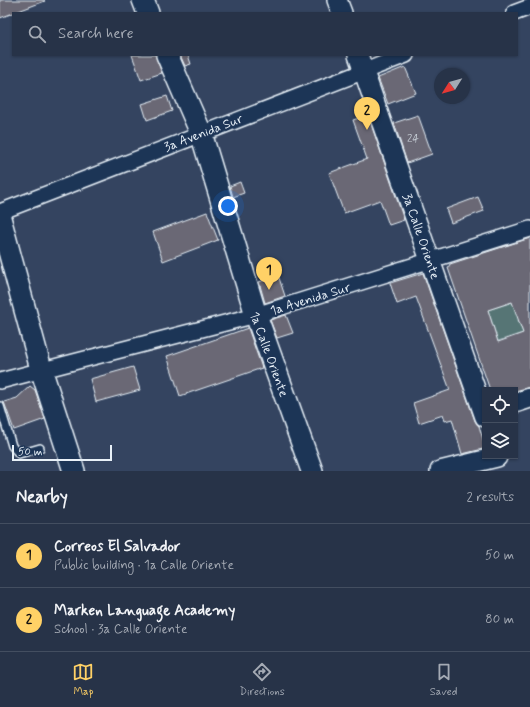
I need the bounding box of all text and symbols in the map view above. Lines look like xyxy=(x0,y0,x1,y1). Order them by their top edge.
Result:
search box xyxy=(12,12,518,56)
icon: search xyxy=(26,23,48,45)
text: Search here xyxy=(58,24,134,44)
north arrow xyxy=(434,68,470,104)
pin: 2 xyxy=(354,97,380,130)
street label: 3a Avenida Sur xyxy=(162,110,246,156)
house number: 24 xyxy=(407,132,419,146)
street label: 3a Calle Oriente xyxy=(398,191,443,282)
your location xyxy=(218,196,238,216)
pin: 1 xyxy=(256,257,282,290)
street label: 1a Avenida Sur xyxy=(268,279,353,320)
street label: 1a Calle Oriente xyxy=(245,309,292,400)
map controls xyxy=(482,387,518,459)
button: locate xyxy=(482,387,518,423)
button: layers xyxy=(482,423,518,459)
scale bar xyxy=(12,443,112,462)
text: 50 m xyxy=(18,445,43,459)
text: Nearby xyxy=(16,486,68,508)
text: 2 results xyxy=(467,489,514,506)
text: Correos El Salvador xyxy=(54,537,180,557)
text: 1 xyxy=(26,547,32,564)
text: 50 m xyxy=(485,547,514,564)
text: Public building · 1a Calle Oriente xyxy=(54,557,234,574)
text: Marken Language Academy xyxy=(54,601,235,621)
text: 2 xyxy=(26,611,32,628)
text: 80 m xyxy=(485,611,514,628)
text: School · 3a Calle Oriente xyxy=(54,621,187,638)
tab: Map xyxy=(72,661,94,699)
tab: Directions xyxy=(239,661,285,699)
tab: Saved xyxy=(430,661,457,699)

